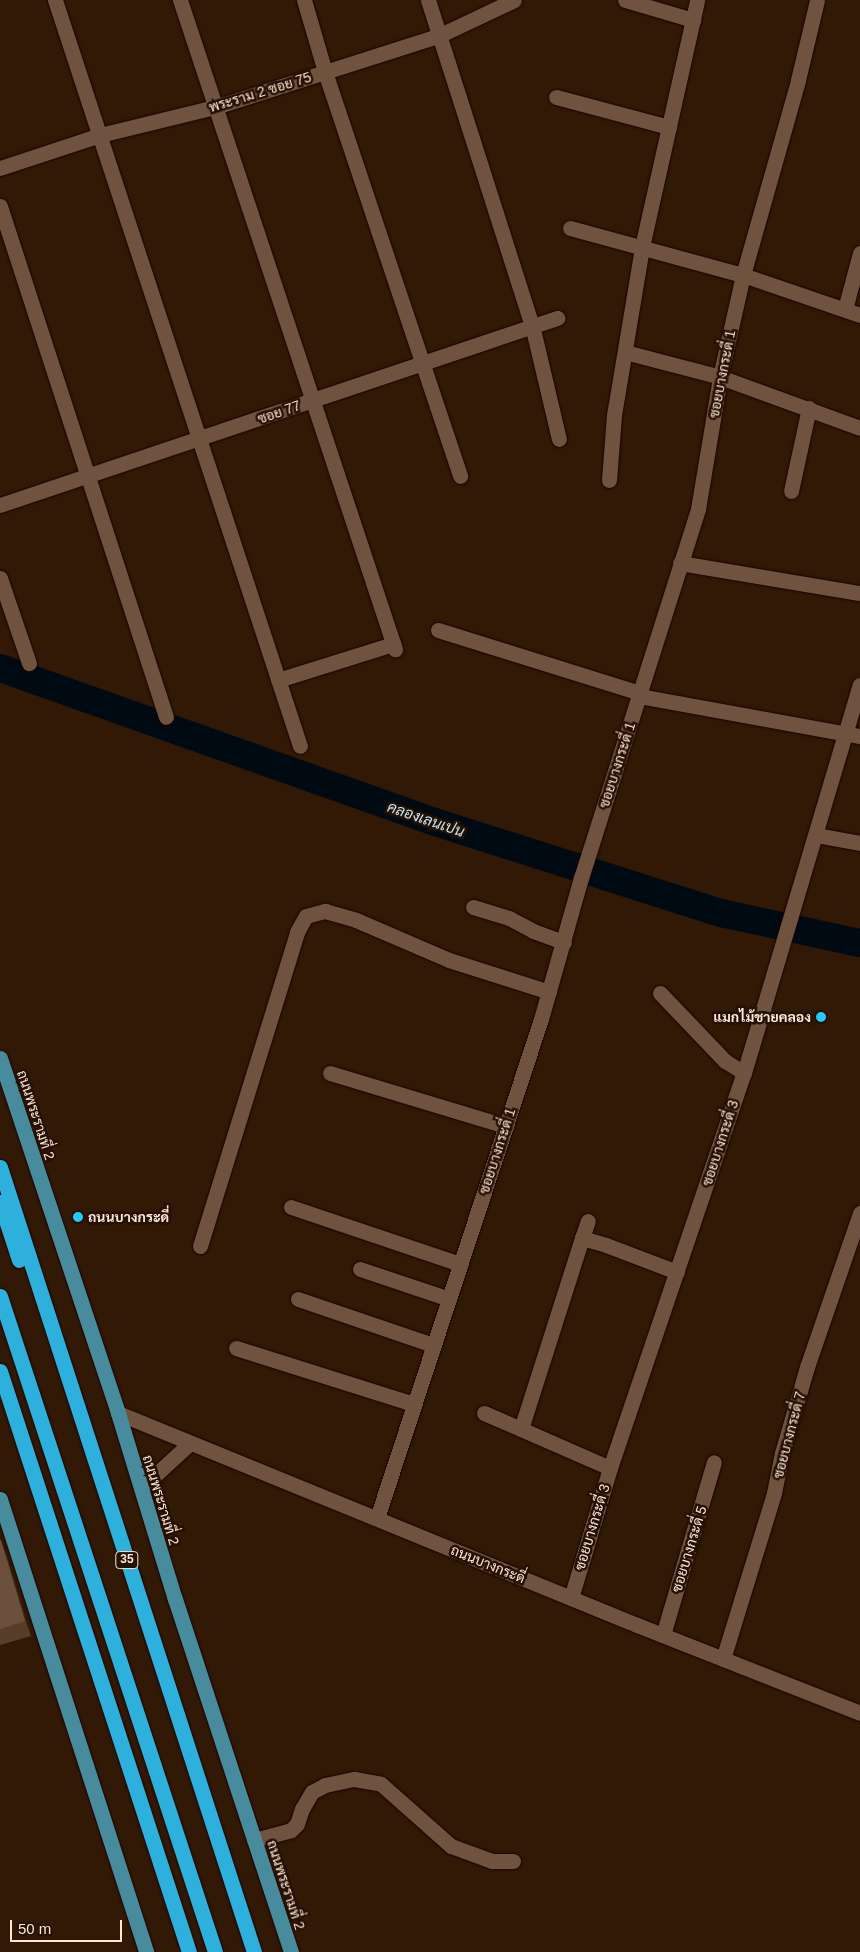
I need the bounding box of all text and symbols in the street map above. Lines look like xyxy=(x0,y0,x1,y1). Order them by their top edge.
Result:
street label: พระราม 2 ซอย 75 xyxy=(207,68,313,116)
street label: ซอยบางกระดี่ 1 xyxy=(705,329,739,419)
street label: ซอย 77 xyxy=(255,397,303,427)
street label: ซอยบางกระดี่ 1 xyxy=(595,720,639,810)
water label: คลองเลนเปน xyxy=(385,797,467,841)
place label: แมกไม้ชายคลอง xyxy=(713,1009,811,1025)
marker: แมกไม้ชายคลอง xyxy=(815,1011,827,1023)
street label: ถนนพระรามที่ 2 xyxy=(14,1068,58,1162)
street label: ซอยบางกระดี่ 3 xyxy=(698,1098,742,1188)
street label: ซอยบางกระดี่ 1 xyxy=(475,1106,519,1196)
place label: ถนนบางกระดี่ xyxy=(88,1209,169,1225)
marker: ถนนบางกระดี่ xyxy=(72,1211,84,1223)
street label: ซอยบางกระดี่ 7 xyxy=(769,1390,809,1480)
street label: ถนนพระรามที่ 2 xyxy=(139,1453,183,1547)
street label: ซอยบางกระดี่ 3 xyxy=(571,1482,613,1572)
street label: ซอยบางกระดี่ 5 xyxy=(668,1504,710,1594)
street label: ถนนบางกระดี่ xyxy=(448,1541,528,1587)
road number: 35 xyxy=(114,1550,140,1570)
street label: ถนนพระรามที่ 2 xyxy=(264,1838,308,1932)
scale bar xyxy=(12,1910,125,1942)
text: 50 m xyxy=(18,1920,51,1937)

